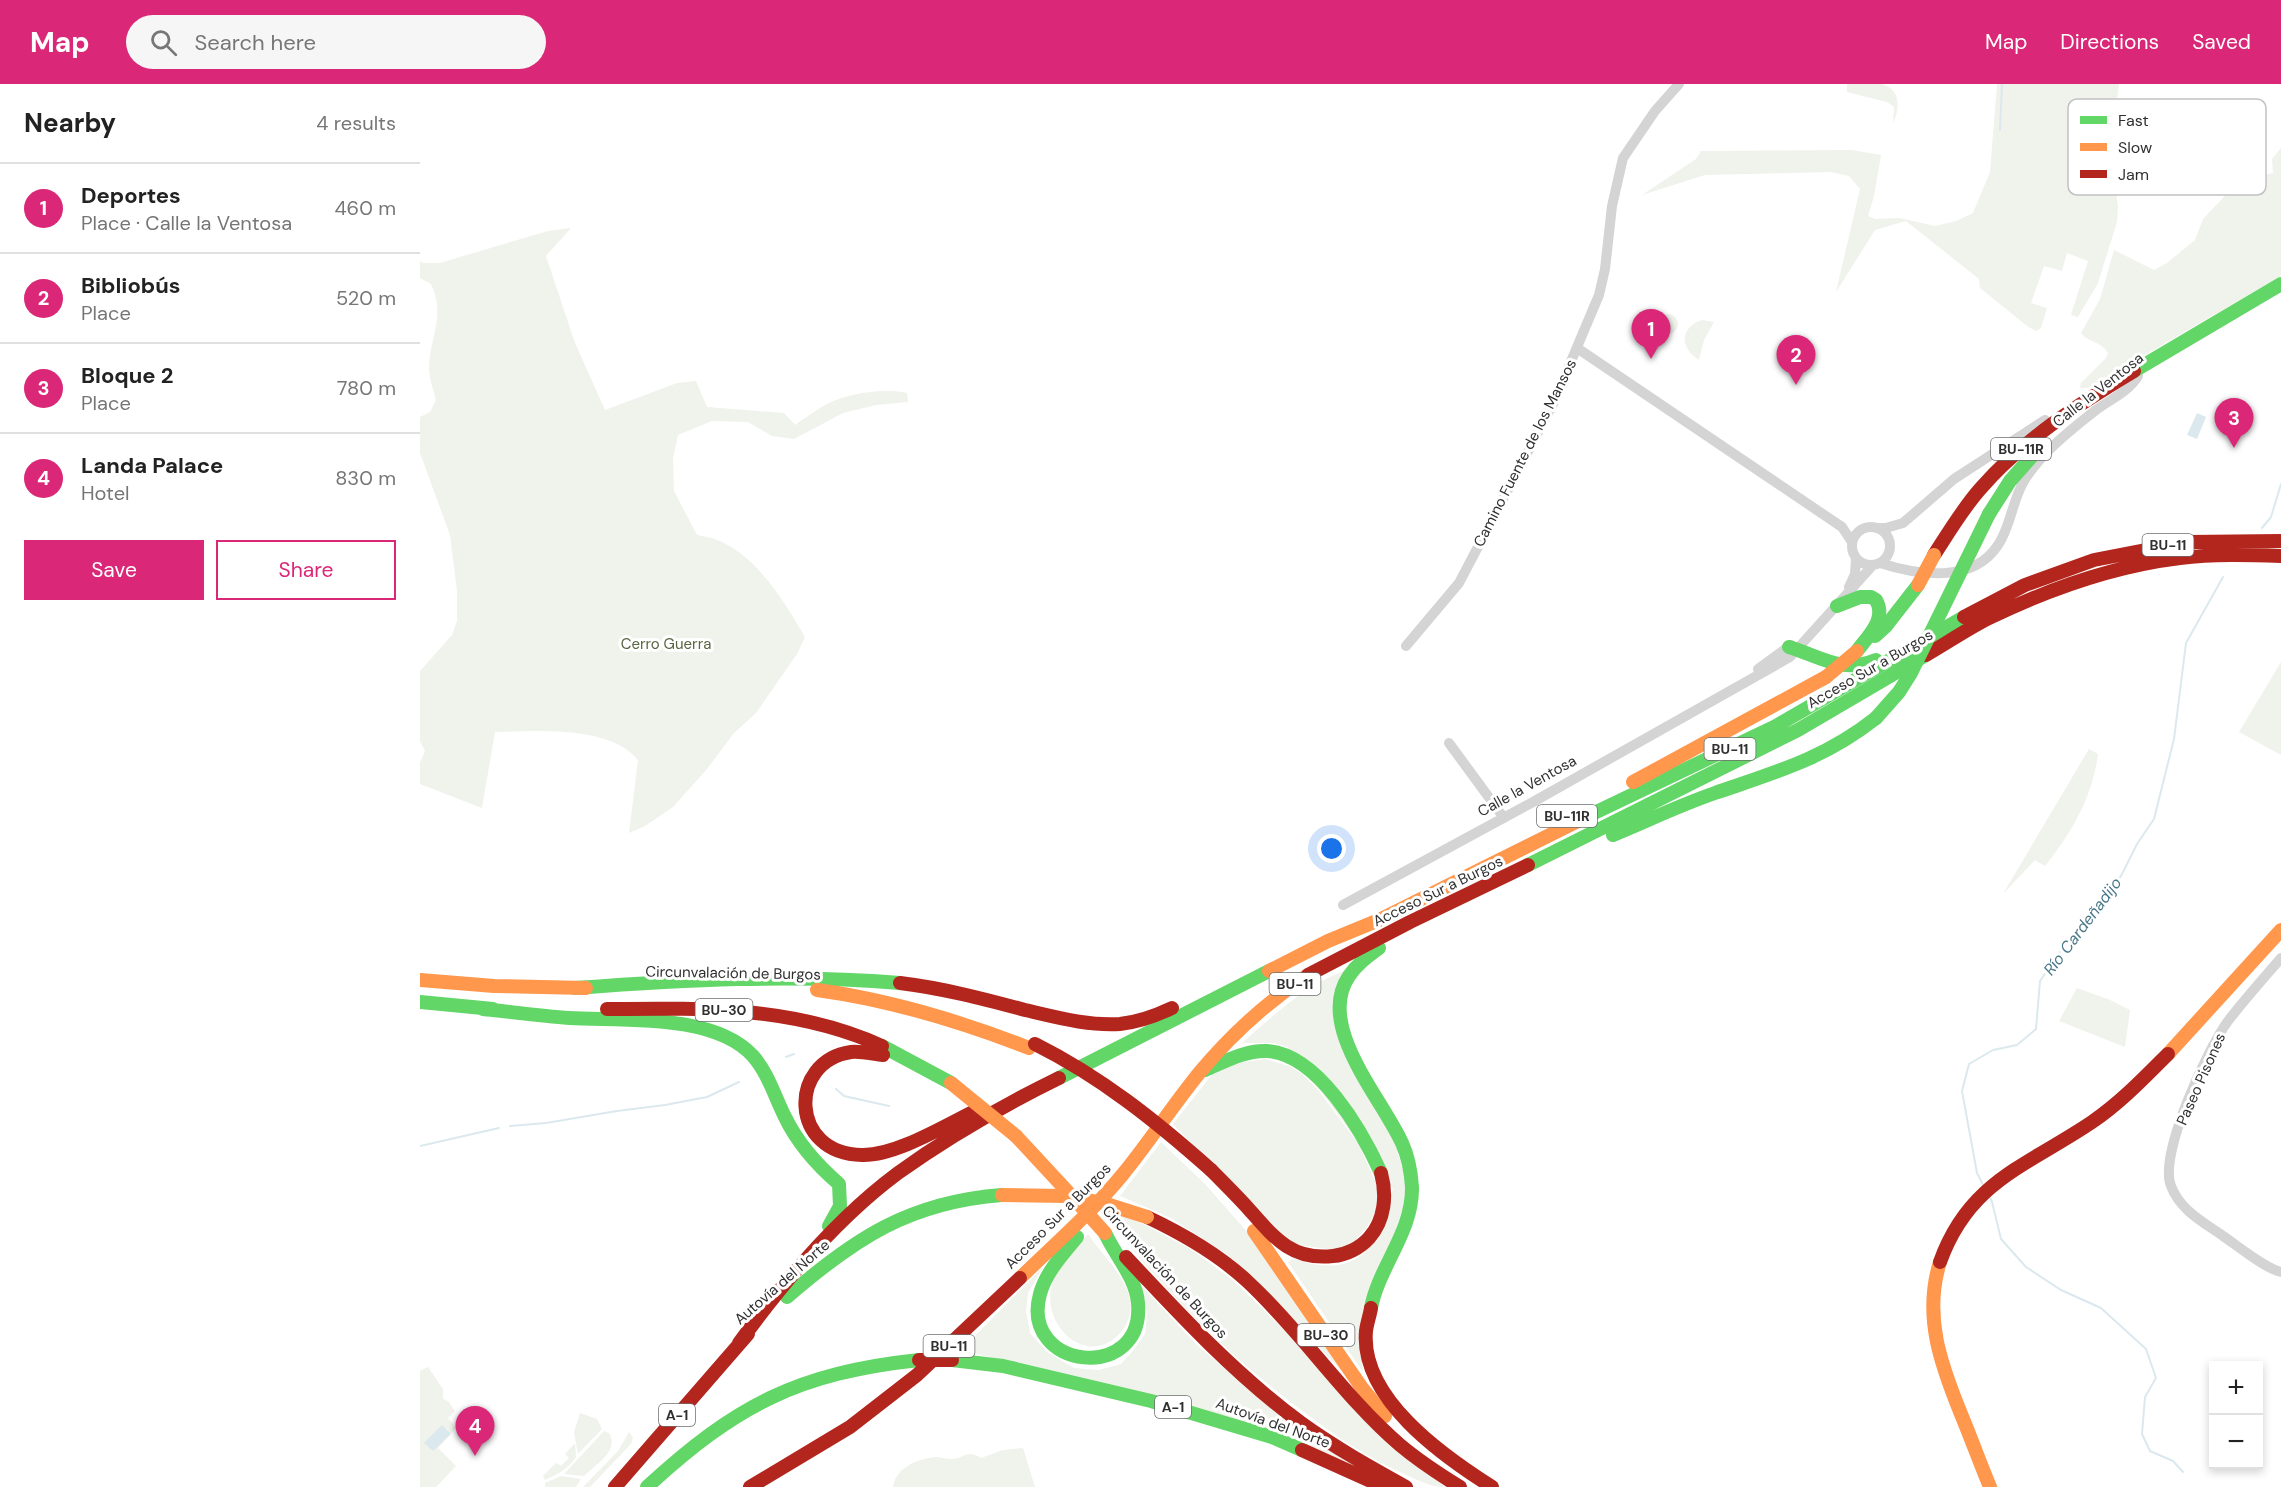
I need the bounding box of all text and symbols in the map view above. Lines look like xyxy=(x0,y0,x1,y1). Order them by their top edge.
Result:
search box xyxy=(126,15,546,69)
text: Map xyxy=(30,24,90,61)
icon: search xyxy=(147,26,180,59)
text: Search here xyxy=(195,28,316,57)
text: Map xyxy=(1985,28,2027,56)
text: Directions xyxy=(2060,28,2159,56)
text: Saved xyxy=(2192,28,2251,56)
legend xyxy=(2068,99,2266,195)
text: Nearby xyxy=(24,106,116,140)
text: 4 results xyxy=(316,110,396,136)
text: Fast xyxy=(2118,110,2149,131)
text: Slow xyxy=(2118,137,2152,158)
text: Jam xyxy=(2118,164,2149,185)
text: Deportes xyxy=(81,181,181,210)
text: 1 xyxy=(40,195,47,221)
text: 460 m xyxy=(334,195,396,221)
text: Place · Calle la Ventosa xyxy=(81,210,292,236)
text: Bibliobús xyxy=(81,271,180,300)
text: 2 xyxy=(38,285,49,311)
text: 520 m xyxy=(336,285,396,311)
text: Place xyxy=(81,300,131,326)
pin: 1 xyxy=(1632,310,1670,359)
pin: 2 xyxy=(1776,336,1816,385)
street label: Calle la Ventosa xyxy=(2048,348,2148,432)
street label: Camino Fuente de los Mansos xyxy=(1469,356,1581,550)
text: Bloque 2 xyxy=(81,361,173,390)
text: 3 xyxy=(37,375,50,401)
text: 780 m xyxy=(337,375,396,401)
text: Place xyxy=(81,390,131,416)
pin: 3 xyxy=(2214,398,2254,448)
road number: BU-11R xyxy=(1991,438,2051,460)
text: Landa Palace xyxy=(81,451,223,480)
text: 4 xyxy=(37,465,50,491)
text: 830 m xyxy=(335,465,396,491)
text: Hotel xyxy=(81,480,129,506)
road number: BU-11 xyxy=(2142,534,2194,556)
button: Save xyxy=(24,540,204,600)
button: Share xyxy=(216,540,396,600)
street label: Acceso Sur a Burgos xyxy=(1803,625,1937,713)
park label: Cerro Guerra xyxy=(621,634,711,654)
road number: BU-11 xyxy=(1704,738,1756,760)
street label: Calle la Ventosa xyxy=(1474,751,1580,821)
road number: BU-11R xyxy=(1537,805,1597,827)
your location xyxy=(1317,834,1346,863)
street label: Acceso Sur a Burgos xyxy=(1370,851,1506,931)
water label: Río Cardeñadijo xyxy=(2039,873,2126,980)
street label: Circunvalación de Burgos xyxy=(645,961,821,985)
road number: BU-11 xyxy=(1270,973,1320,995)
road number: BU-30 xyxy=(696,999,752,1021)
street label: Paseo Pisones xyxy=(2172,1030,2230,1128)
street label: Acceso Sur a Burgos xyxy=(1001,1159,1115,1273)
street label: Circunvalación de Burgos xyxy=(1098,1201,1232,1343)
street label: Autovía del Norte xyxy=(730,1235,834,1329)
road number: BU-30 xyxy=(1298,1324,1354,1346)
road number: BU-11 xyxy=(924,1335,974,1357)
map controls xyxy=(2209,1361,2263,1469)
button: + xyxy=(2209,1361,2263,1415)
street label: Autovía del Norte xyxy=(1213,1393,1333,1453)
road number: A-1 xyxy=(1155,1396,1191,1418)
road number: A-1 xyxy=(659,1404,695,1426)
pin: 4 xyxy=(456,1406,494,1456)
button: − xyxy=(2209,1415,2263,1469)

